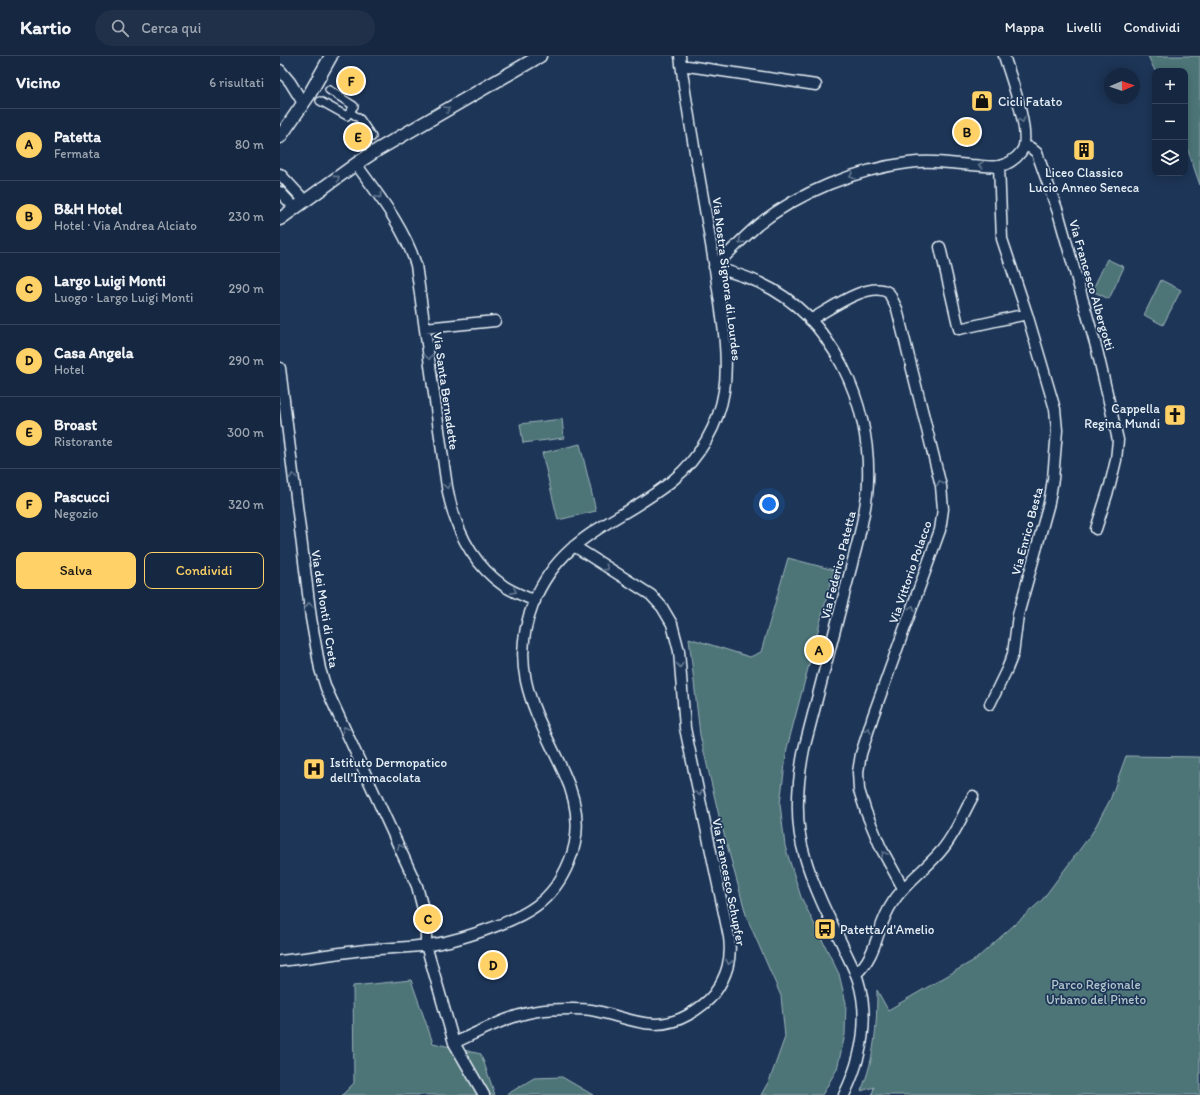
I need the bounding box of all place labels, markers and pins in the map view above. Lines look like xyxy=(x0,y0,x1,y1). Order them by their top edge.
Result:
pin: F xyxy=(338,66,364,96)
shop icon: Cicli Fatato xyxy=(969,88,995,114)
place label: Cicli Fatato xyxy=(998,94,1063,109)
pin: B xyxy=(954,117,980,147)
pin: E xyxy=(345,122,371,152)
building icon: Liceo Classico Lucio Anneo Seneca xyxy=(1071,137,1097,163)
place label: Liceo Classico Lucio Anneo Seneca xyxy=(1029,165,1140,195)
place label: Cappella Regina Mundi xyxy=(1084,401,1160,431)
church icon: Cappella Regina Mundi xyxy=(1162,402,1188,428)
pin: A xyxy=(806,635,832,665)
place label: Istituto Dermopatico dell'Immacolata xyxy=(330,755,447,785)
hospital icon: Istituto Dermopatico dell'Immacolata xyxy=(301,756,327,782)
pin: C xyxy=(415,904,441,934)
bus stop icon: Patetta/d'Amelio xyxy=(812,916,838,942)
place label: Patetta/d'Amelio xyxy=(840,922,935,937)
pin: D xyxy=(480,950,506,980)

